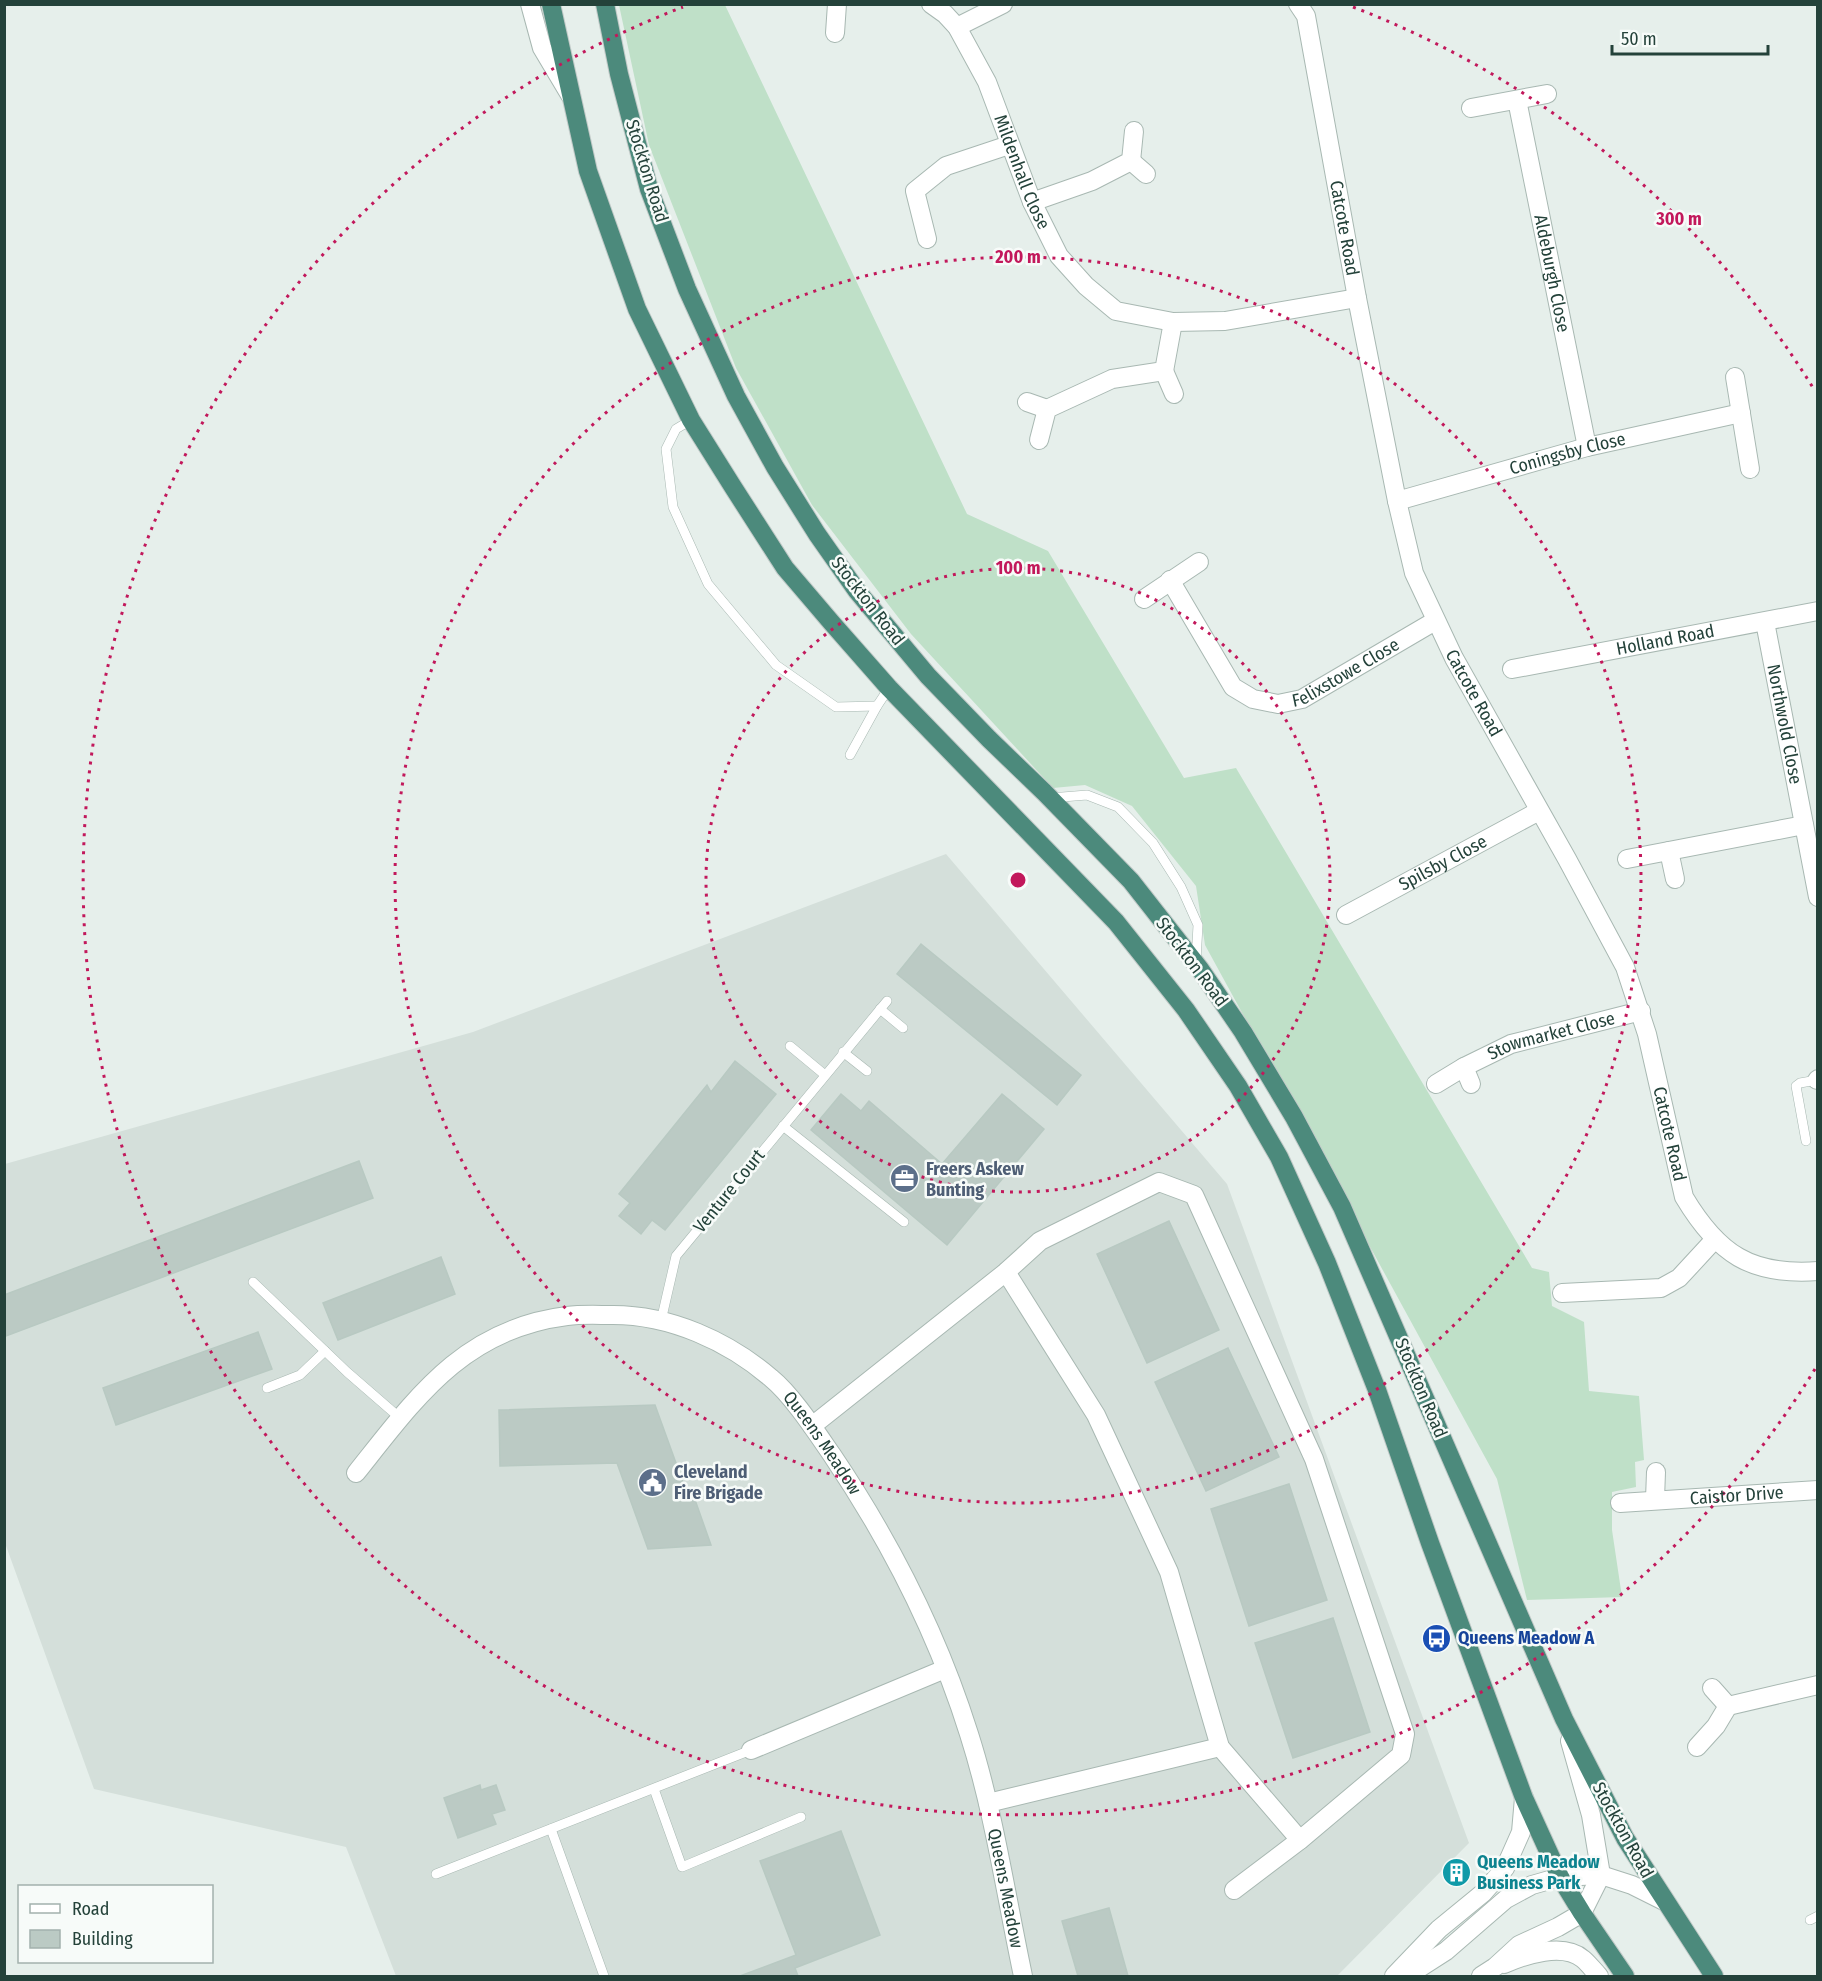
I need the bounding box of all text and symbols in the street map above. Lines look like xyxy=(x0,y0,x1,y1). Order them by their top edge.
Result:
scale bar xyxy=(1612,18,1768,56)
text: 50 m xyxy=(1621,28,1657,50)
street label: Mildenhall Close xyxy=(989,111,1055,233)
street label: Stockton Road xyxy=(621,117,673,225)
street label: Catcote Road xyxy=(1325,179,1364,278)
text: 300 m xyxy=(1655,208,1702,230)
street label: Aldeburgh Close xyxy=(1529,213,1575,334)
text: 200 m xyxy=(994,246,1041,268)
street label: Coningsby Close xyxy=(1507,428,1628,480)
street label: Stockton Road xyxy=(827,552,909,650)
text: 100 m xyxy=(996,557,1040,579)
street label: Holland Road xyxy=(1614,620,1716,660)
street label: Felixstowe Close xyxy=(1290,633,1403,712)
street label: Catcote Road xyxy=(1441,646,1507,740)
street label: Northwold Close xyxy=(1762,662,1807,786)
street label: Spilsby Close xyxy=(1395,830,1491,896)
centre of rings xyxy=(1008,870,1028,890)
street label: Stockton Road xyxy=(1151,913,1233,1011)
street label: Stowmarket Close xyxy=(1484,1007,1617,1065)
street label: Catcote Road xyxy=(1648,1085,1691,1183)
street label: Venture Court xyxy=(689,1145,769,1237)
place label: Freers Askew Bunting xyxy=(926,1158,1024,1201)
office icon: Freers Askew Bunting xyxy=(889,1163,921,1195)
street label: Stockton Road xyxy=(1390,1335,1452,1441)
street label: Queens Meadow xyxy=(778,1387,866,1499)
place label: Cleveland Fire Brigade xyxy=(674,1461,763,1504)
public building icon: Cleveland Fire Brigade xyxy=(637,1466,669,1498)
street label: Caistor Drive xyxy=(1689,1481,1784,1509)
bus stop icon: Queens Meadow A xyxy=(1421,1622,1453,1654)
place label: Queens Meadow A xyxy=(1458,1627,1594,1649)
street label: Stockton Road xyxy=(1588,1778,1658,1882)
street label: Queens Meadow xyxy=(983,1826,1028,1950)
place label: Queens Meadow Business Park xyxy=(1477,1851,1600,1894)
building icon: Queens Meadow Business Park xyxy=(1440,1856,1472,1888)
legend xyxy=(18,1885,213,1963)
text: Road xyxy=(72,1898,109,1920)
text: Building xyxy=(72,1928,133,1950)

